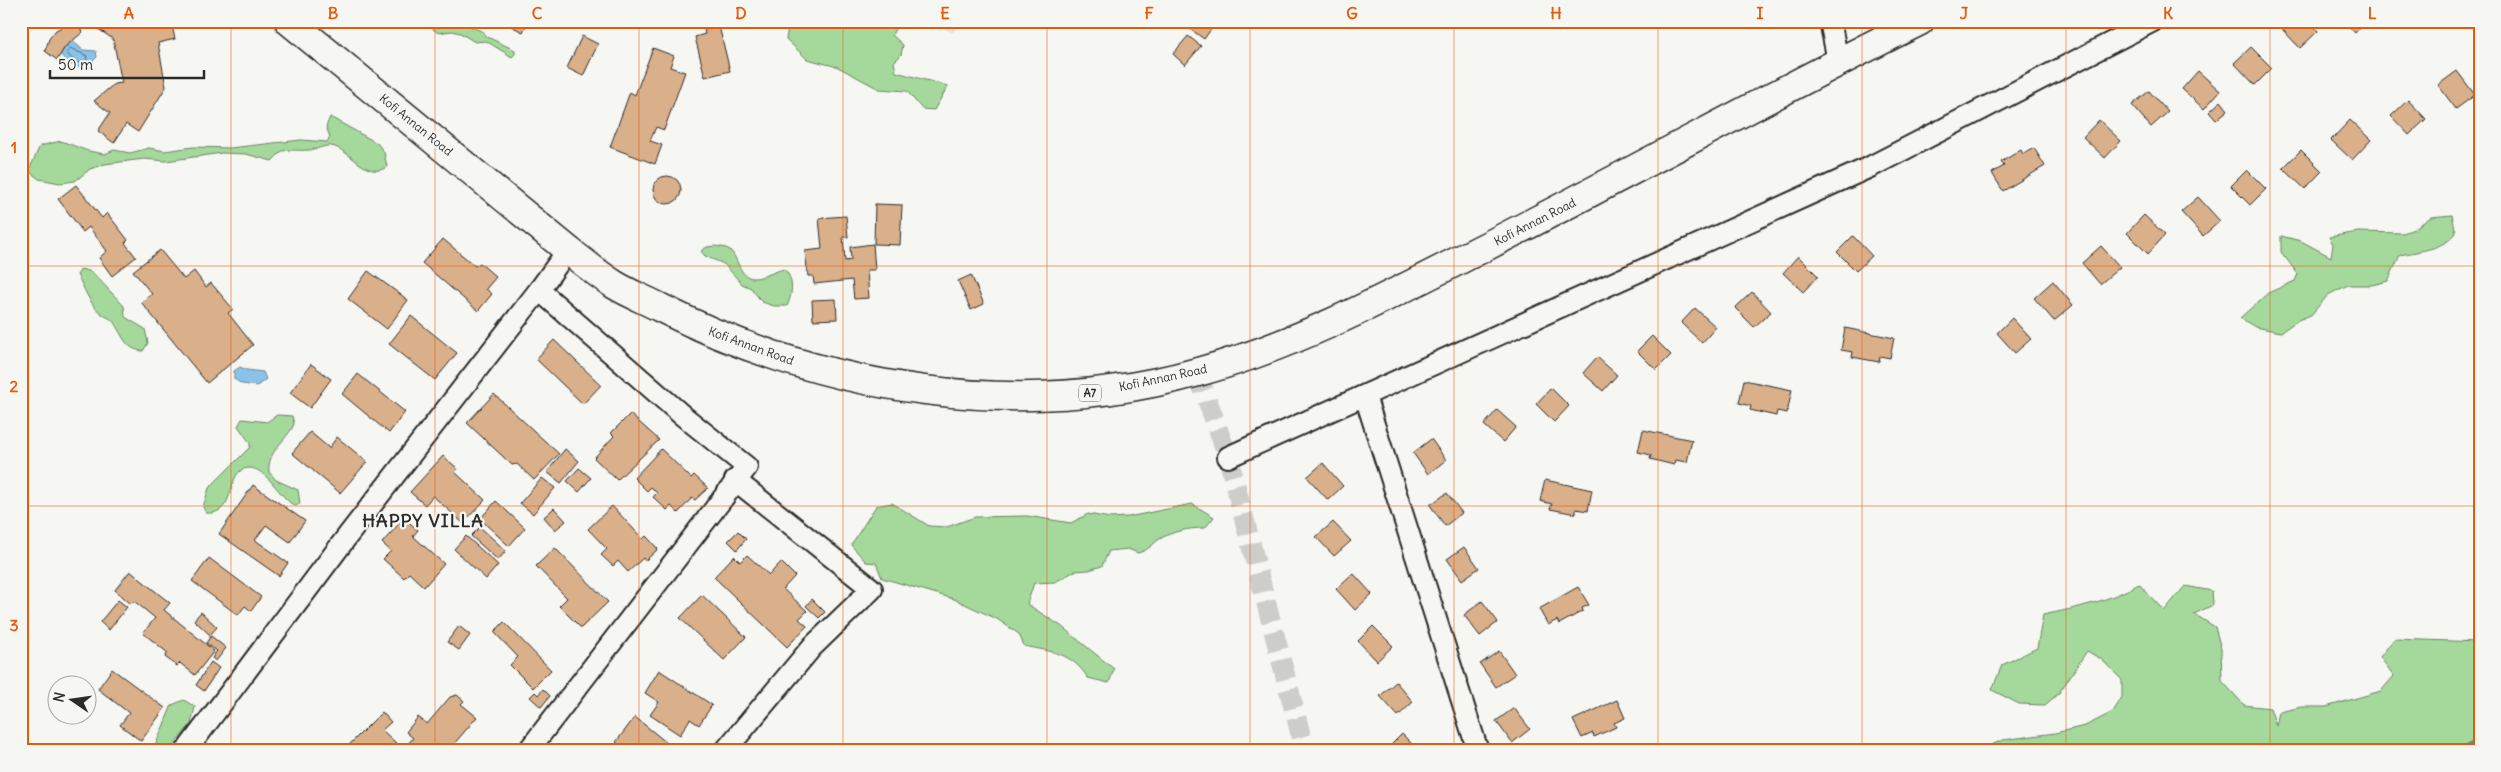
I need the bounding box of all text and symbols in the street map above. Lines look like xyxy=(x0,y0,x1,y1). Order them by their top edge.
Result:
text: A xyxy=(124,3,134,23)
text: B xyxy=(328,3,339,23)
text: C xyxy=(532,3,543,23)
text: D xyxy=(735,3,747,23)
text: E xyxy=(940,3,950,23)
text: F xyxy=(1144,3,1154,23)
text: G xyxy=(1346,3,1358,23)
text: H xyxy=(1550,3,1562,23)
text: I xyxy=(1757,3,1764,23)
text: J xyxy=(1960,3,1969,23)
text: K xyxy=(2163,3,2173,23)
text: L xyxy=(2368,3,2377,23)
scale bar xyxy=(50,48,204,80)
text: 50 m xyxy=(58,55,93,74)
street label: Kofi Annan Road xyxy=(377,91,456,159)
text: 1 xyxy=(11,137,17,157)
street label: Kofi Annan Road xyxy=(1491,194,1578,249)
street label: Kofi Annan Road xyxy=(706,323,796,368)
street label: Kofi Annan Road xyxy=(1117,361,1208,394)
text: 2 xyxy=(10,376,19,396)
road number: A7 xyxy=(1079,384,1101,402)
district label: HAPPY VILLA xyxy=(362,509,484,532)
text: 3 xyxy=(9,615,19,635)
north arrow xyxy=(48,674,98,724)
text: N xyxy=(49,690,69,704)

